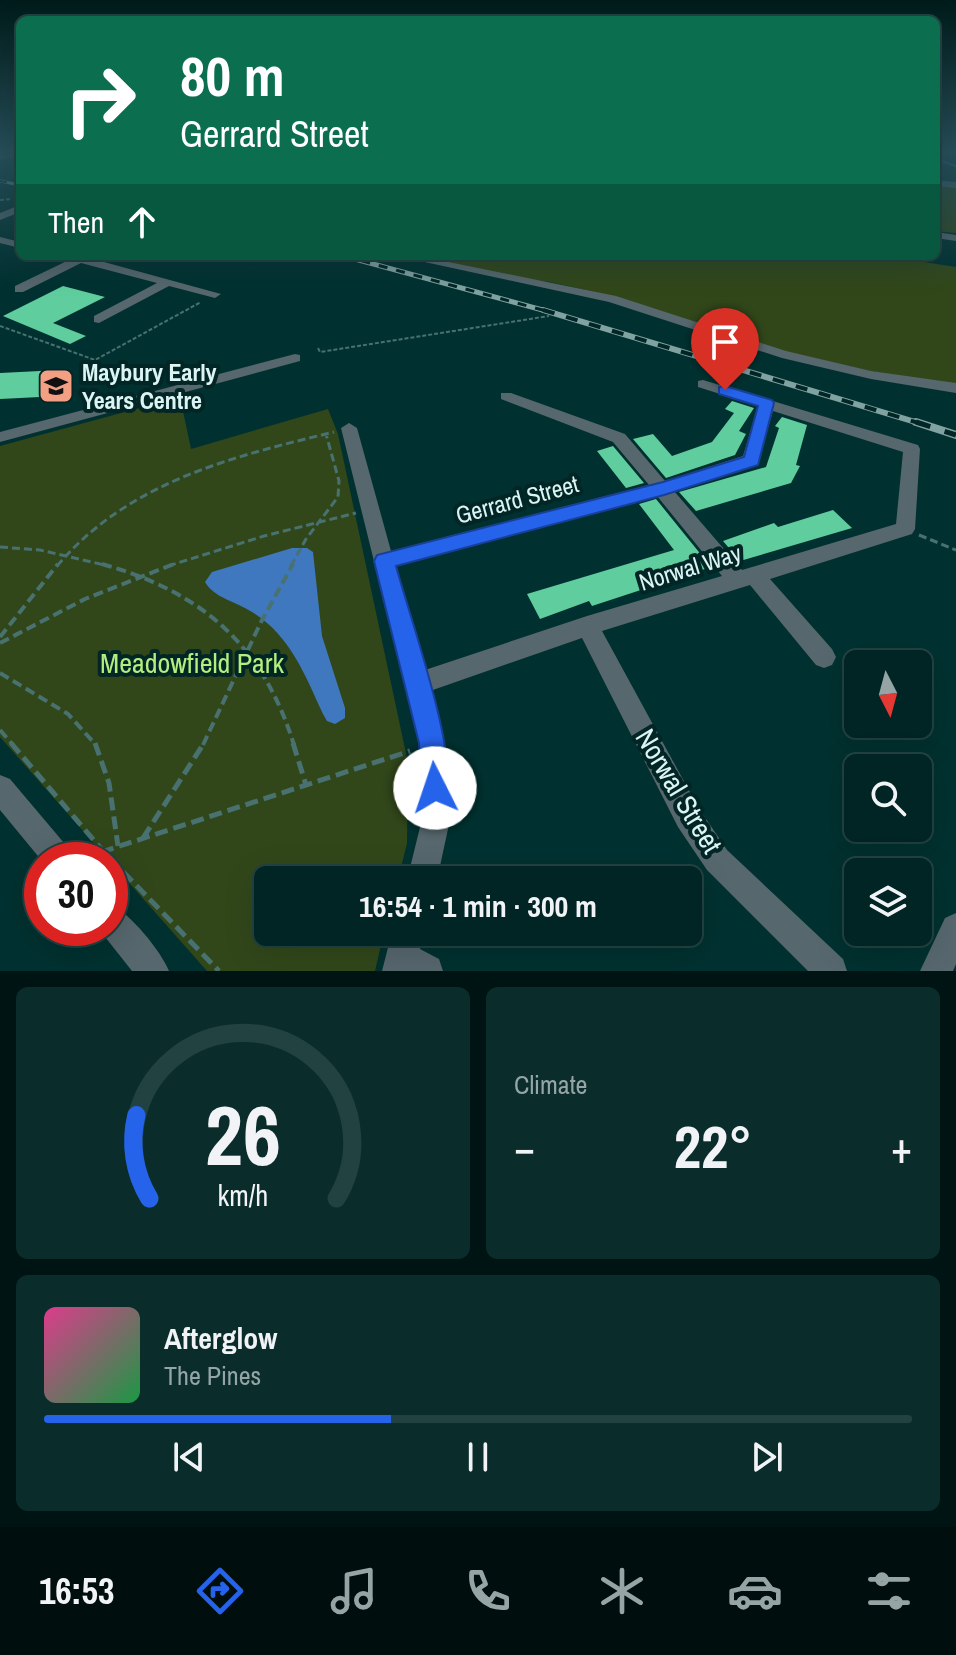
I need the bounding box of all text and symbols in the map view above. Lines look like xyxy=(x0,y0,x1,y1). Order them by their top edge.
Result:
text: 80 m xyxy=(180,38,285,113)
icon: right xyxy=(48,48,152,152)
text: Gerrard Street xyxy=(180,110,369,158)
icon: ahead xyxy=(120,200,164,244)
text: Then xyxy=(48,202,104,242)
pin xyxy=(691,308,759,390)
icon: arrive xyxy=(703,320,747,364)
place label: Maybury Early Years Centre xyxy=(82,356,217,416)
school or university icon: Maybury Early Years Centre xyxy=(37,367,75,405)
street label: Gerrard Street xyxy=(452,467,582,531)
street label: Norwal Way xyxy=(635,536,745,598)
park label: Meadowfield Park xyxy=(100,644,284,682)
north arrow xyxy=(844,650,932,738)
map controls xyxy=(844,650,932,946)
street label: Norwal Street xyxy=(627,722,731,860)
position arrow xyxy=(393,746,477,830)
button: search xyxy=(844,754,932,842)
speed limit sign: 30 xyxy=(24,842,128,946)
button: layers xyxy=(844,858,932,946)
text: 16:54 · 1 min · 300 m xyxy=(359,886,597,926)
text: Climate xyxy=(514,1067,587,1102)
text: 26 xyxy=(205,1079,281,1191)
text: 22° xyxy=(674,1106,752,1187)
text: − xyxy=(514,1117,535,1177)
text: + xyxy=(891,1117,912,1177)
text: km/h xyxy=(218,1176,268,1215)
text: Afterglow xyxy=(164,1318,277,1358)
text: The Pines xyxy=(164,1358,261,1393)
icon: previous xyxy=(167,1435,211,1479)
icon: pause xyxy=(456,1435,500,1479)
icon: next xyxy=(745,1435,789,1479)
icon: directions xyxy=(192,1563,248,1619)
icon: music xyxy=(326,1563,382,1619)
icon: phone xyxy=(460,1563,516,1619)
icon: climate xyxy=(594,1563,650,1619)
icon: car xyxy=(727,1563,783,1619)
icon: filters xyxy=(861,1563,917,1619)
text: 16:53 xyxy=(39,1567,114,1615)

